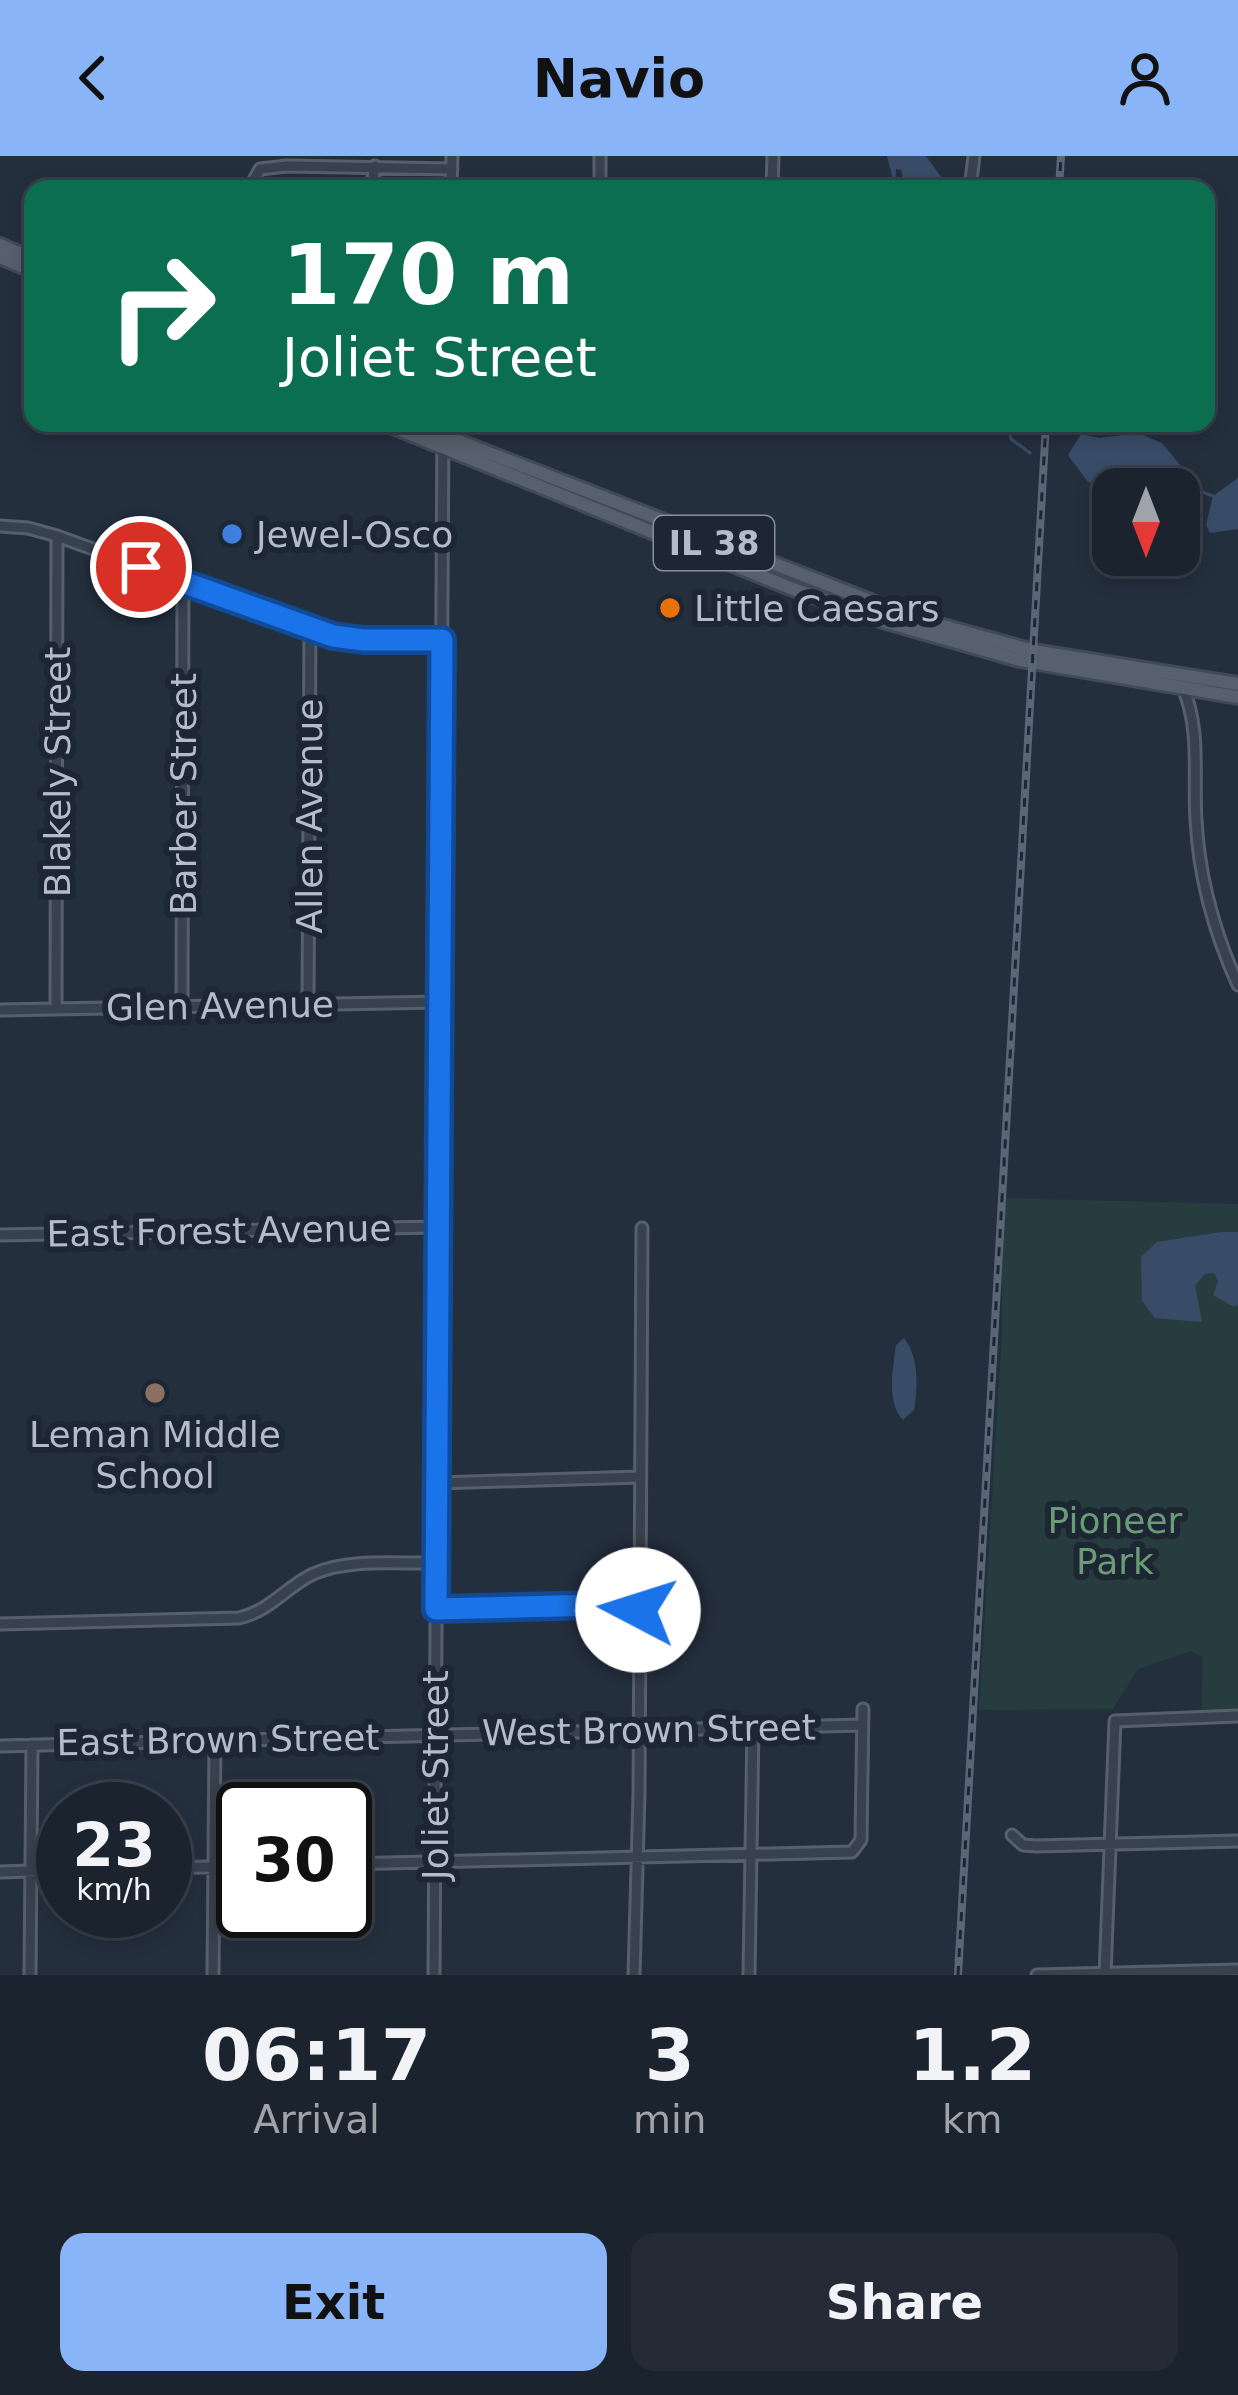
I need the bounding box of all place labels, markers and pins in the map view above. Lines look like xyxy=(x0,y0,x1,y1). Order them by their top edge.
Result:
place label: Jewel-Osco xyxy=(254,514,453,555)
pin xyxy=(90,516,192,618)
marker: Jewel-Osco xyxy=(219,521,245,547)
place label: Little Caesars xyxy=(694,588,940,629)
marker: Little Caesars xyxy=(657,595,683,621)
marker: Leman Middle School xyxy=(142,1380,168,1406)
place label: Leman Middle School xyxy=(29,1414,281,1496)

